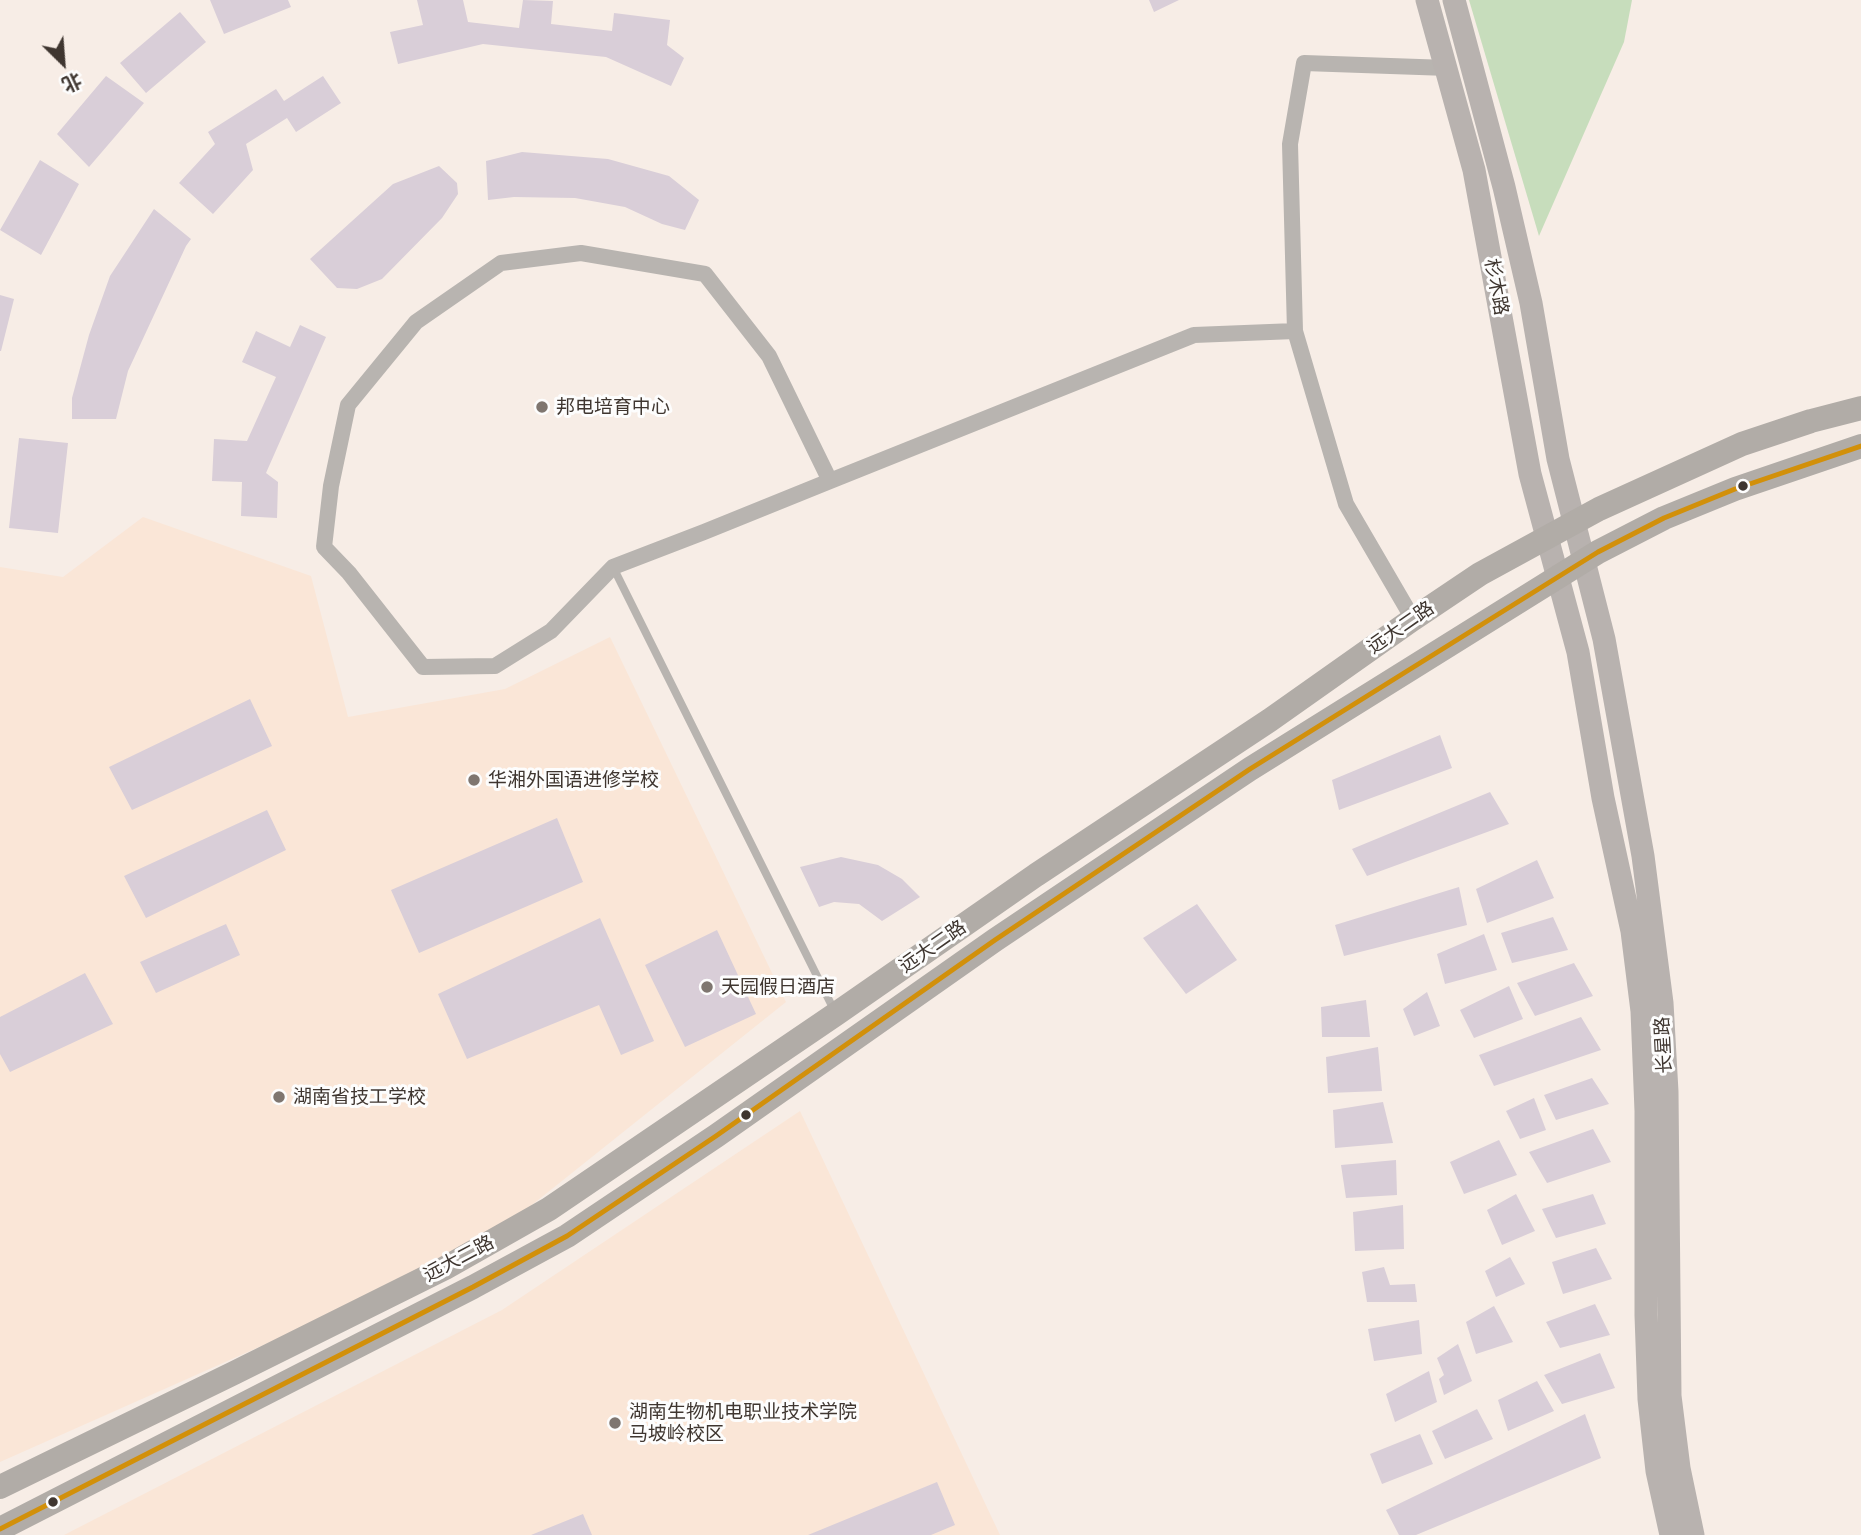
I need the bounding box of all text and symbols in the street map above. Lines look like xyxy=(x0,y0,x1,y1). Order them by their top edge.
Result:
north arrow xyxy=(28,28,98,98)
text: 北 xyxy=(59,68,86,97)
street label: 杉木路 xyxy=(1479,257,1513,317)
place label: 邦电培育中心 xyxy=(556,396,670,418)
marker: 邦电培育中心 xyxy=(534,399,550,415)
unlabelled marker xyxy=(1736,479,1750,493)
street label: 远大二路 xyxy=(1363,597,1439,659)
place label: 华湘外国语进修学校 xyxy=(488,769,659,791)
marker: 华湘外国语进修学校 xyxy=(466,772,482,788)
street label: 远大二路 xyxy=(895,916,971,978)
place label: 天园假日酒店 xyxy=(721,976,835,998)
marker: 天园假日酒店 xyxy=(699,979,715,995)
street label: 长星路 xyxy=(1651,1016,1677,1074)
place label: 湖南省技工学校 xyxy=(293,1086,426,1108)
marker: 湖南省技工学校 xyxy=(271,1089,287,1105)
unlabelled marker xyxy=(739,1108,753,1122)
street label: 远大二路 xyxy=(420,1231,498,1287)
place label: 湖南生物机电职业技术学院 马坡岭校区 xyxy=(629,1401,857,1445)
marker: 湖南生物机电职业技术学院 马坡岭校区 xyxy=(607,1415,623,1431)
unlabelled marker xyxy=(46,1495,60,1509)

